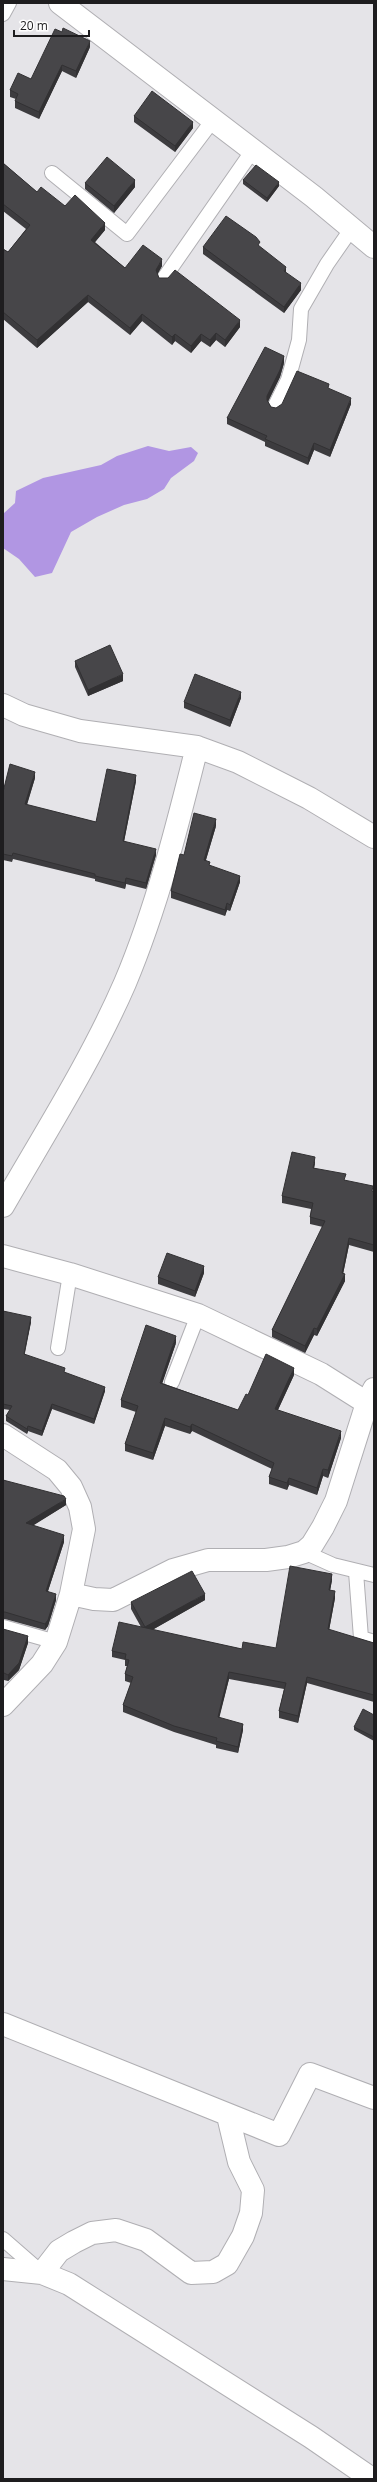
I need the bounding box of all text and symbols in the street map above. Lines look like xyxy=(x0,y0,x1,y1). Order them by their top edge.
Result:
scale bar xyxy=(14,12,89,38)
text: 20 m xyxy=(20,17,48,34)

